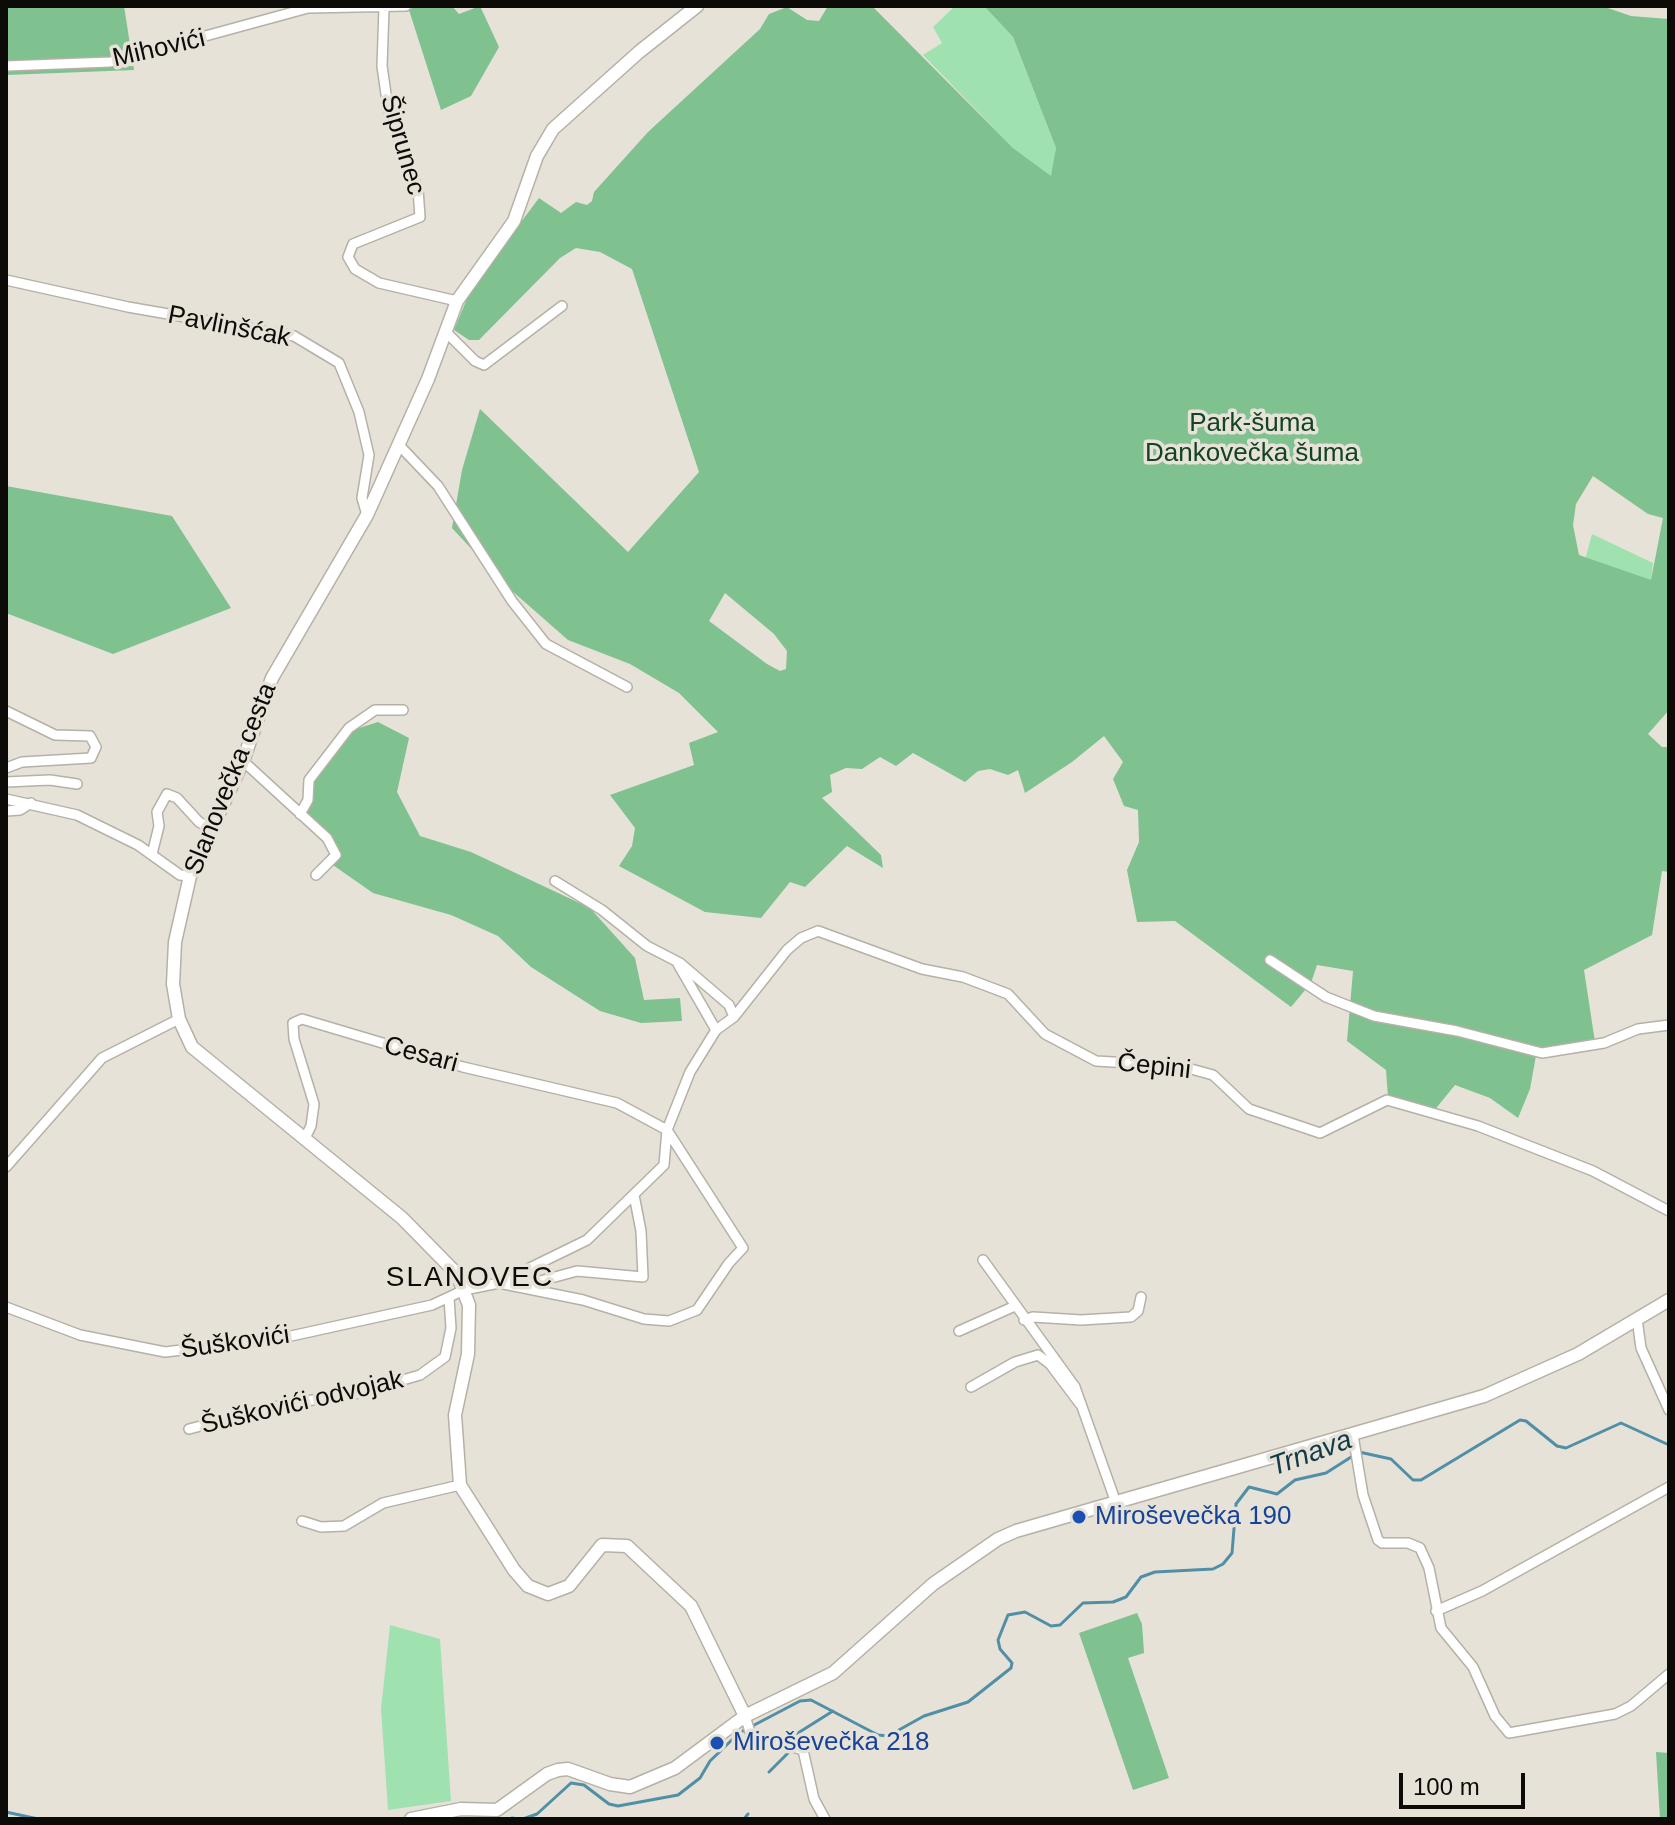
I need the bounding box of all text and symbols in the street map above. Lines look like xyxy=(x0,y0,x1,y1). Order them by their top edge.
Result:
street label: Mihovići xyxy=(110,23,208,75)
street label: Šiprunec xyxy=(373,91,431,199)
street label: Pavlinšćak xyxy=(165,300,293,354)
park label: Park-šuma Dankovečka šuma xyxy=(1145,408,1359,470)
street label: Slanovečka cesta xyxy=(178,679,284,879)
street label: Cesari xyxy=(381,1030,461,1080)
street label: Čepini xyxy=(1116,1048,1192,1086)
district label: SLANOVEC xyxy=(386,1261,554,1295)
street label: Šuškovići xyxy=(178,1320,292,1366)
street label: Šuškovići odvojak xyxy=(198,1365,406,1441)
water label: Trnava xyxy=(1265,1424,1357,1484)
place label: Miroševečka 190 xyxy=(1095,1501,1292,1533)
marker: Miroševečka 190 xyxy=(1070,1508,1088,1526)
place label: Miroševečka 218 xyxy=(733,1727,930,1759)
marker: Miroševečka 218 xyxy=(708,1734,726,1752)
scale bar xyxy=(1403,1757,1529,1807)
text: 100 m xyxy=(1413,1773,1480,1800)

